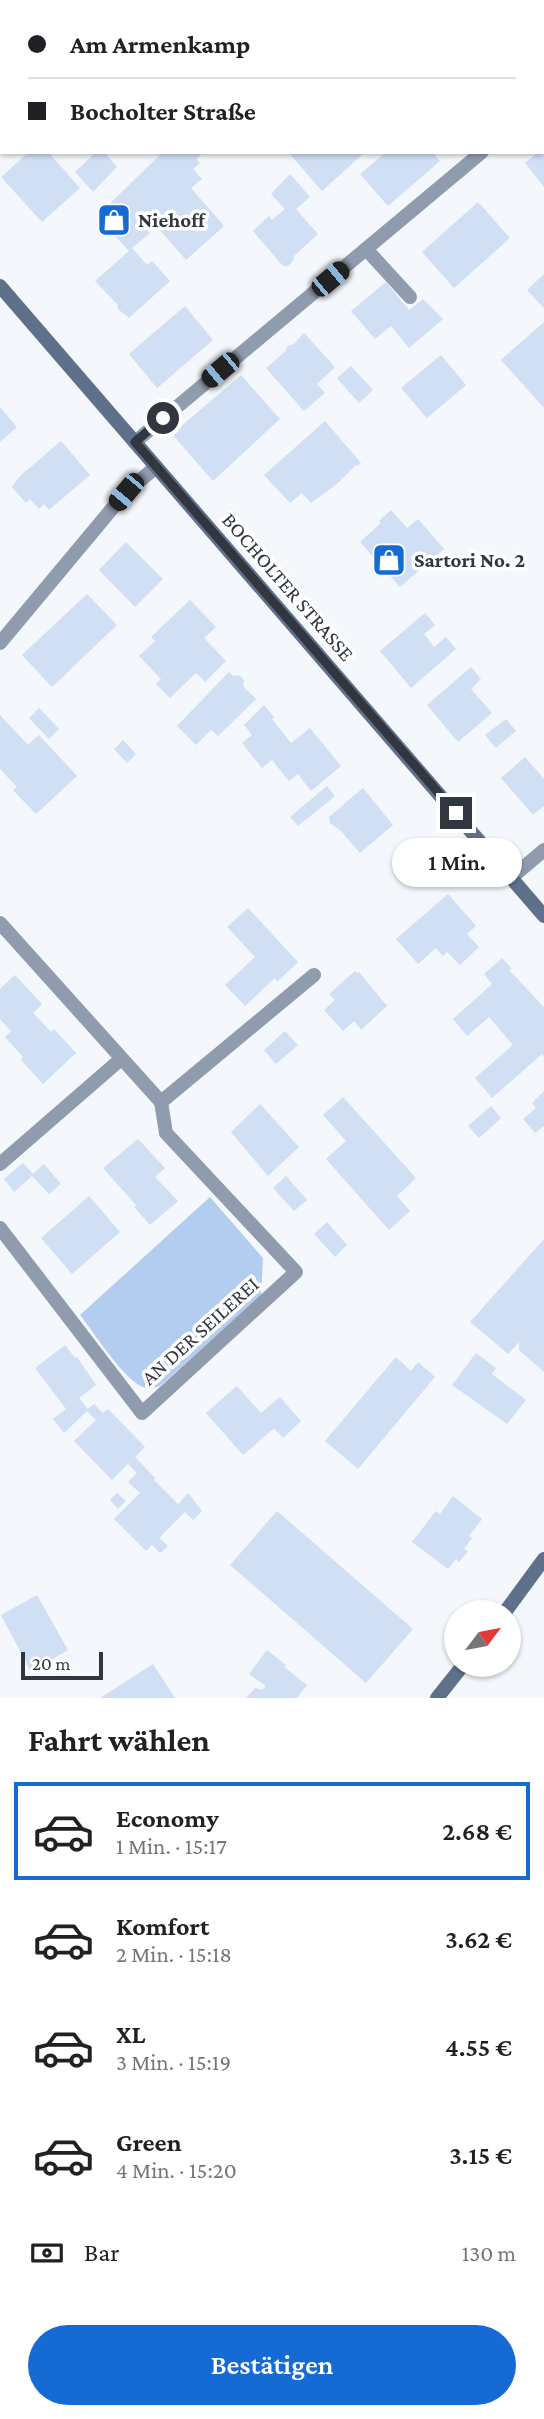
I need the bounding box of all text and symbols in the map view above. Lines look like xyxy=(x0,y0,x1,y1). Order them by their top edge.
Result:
text: Am Armenkamp xyxy=(70,30,250,59)
text: Bocholter Straße xyxy=(70,97,256,126)
shop icon: Niehoff xyxy=(95,201,133,239)
place label: Niehoff xyxy=(138,208,206,232)
car xyxy=(308,257,353,301)
car xyxy=(198,348,243,392)
route start xyxy=(147,402,179,434)
car xyxy=(105,469,148,515)
street label: BOCHOLTER STRASSE xyxy=(217,508,359,666)
shop icon: Sartori No. 2 xyxy=(370,541,408,579)
place label: Sartori No. 2 xyxy=(414,548,526,572)
route end xyxy=(440,797,472,829)
callout: 1 Min. xyxy=(391,838,521,886)
text: 1 Min. xyxy=(428,849,486,875)
street label: AN DER SEILEREI xyxy=(136,1272,264,1390)
north arrow xyxy=(444,1600,522,1676)
map controls xyxy=(444,1600,521,1677)
scale bar xyxy=(21,1649,103,1681)
text: 20 m xyxy=(32,1653,71,1674)
text: Fahrt wählen xyxy=(28,1722,210,1758)
icon: car xyxy=(32,1800,95,1863)
text: Economy xyxy=(116,1804,219,1833)
text: 2.68 € xyxy=(442,1817,512,1846)
text: 1 Min. · 15:17 xyxy=(116,1833,227,1859)
icon: car xyxy=(32,1908,95,1971)
text: Komfort xyxy=(116,1912,209,1941)
text: 3.62 € xyxy=(445,1925,512,1954)
text: 2 Min. · 15:18 xyxy=(116,1941,232,1967)
icon: car xyxy=(32,2016,95,2079)
text: XL xyxy=(116,2020,145,2049)
text: 4.55 € xyxy=(445,2033,512,2062)
text: 3 Min. · 15:19 xyxy=(116,2049,231,2075)
icon: car xyxy=(32,2124,95,2187)
text: Green xyxy=(116,2128,182,2157)
text: 3.15 € xyxy=(449,2141,512,2170)
text: 4 Min. · 15:20 xyxy=(116,2157,237,2183)
icon: cash xyxy=(28,2234,66,2272)
text: Bar xyxy=(84,2238,120,2267)
text: 130 m xyxy=(462,2240,516,2266)
button: Bestätigen xyxy=(28,2325,516,2405)

